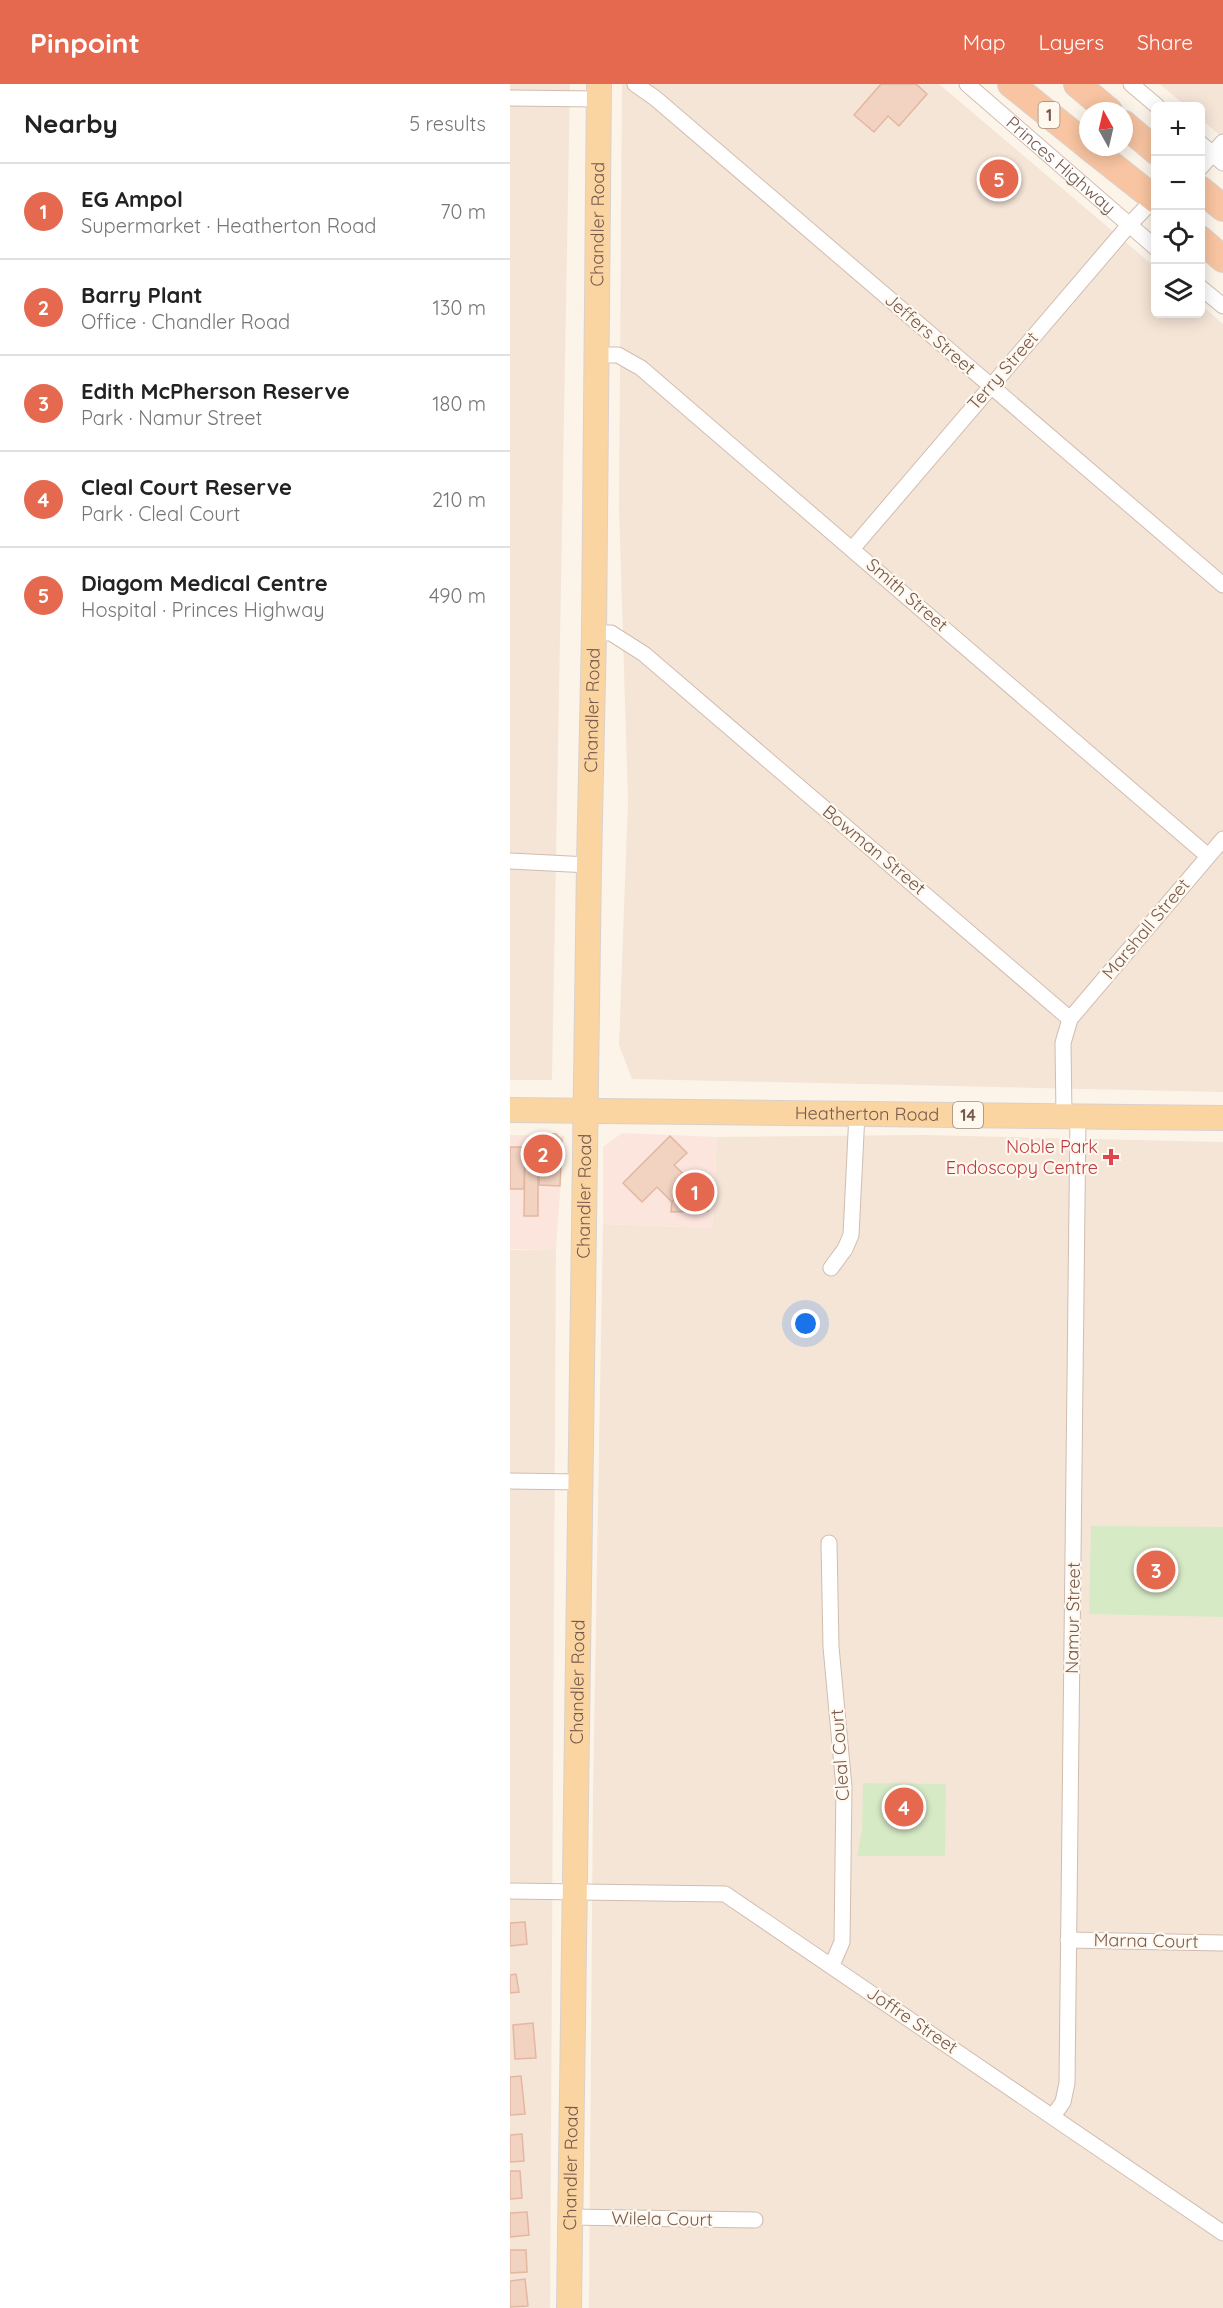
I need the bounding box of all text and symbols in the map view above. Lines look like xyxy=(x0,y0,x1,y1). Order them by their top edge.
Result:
text: Pinpoint xyxy=(30,25,140,60)
text: Map xyxy=(963,29,1006,55)
text: Layers xyxy=(1039,29,1104,55)
text: Share xyxy=(1137,29,1193,55)
road number: 1 xyxy=(1038,102,1060,128)
north arrow xyxy=(1079,102,1133,156)
map controls xyxy=(1151,102,1205,318)
button: + xyxy=(1151,102,1205,156)
text: Nearby xyxy=(24,107,118,140)
text: 5 results xyxy=(409,111,486,136)
street label: Princes Highway xyxy=(1001,111,1121,219)
pin: 5 xyxy=(980,156,1018,202)
button: − xyxy=(1151,156,1205,210)
street label: Chandler Road xyxy=(585,162,609,287)
text: EG Ampol xyxy=(81,185,183,213)
text: 1 xyxy=(40,199,47,224)
text: 70 m xyxy=(440,199,486,224)
button: locate xyxy=(1151,210,1205,264)
text: Supermarket · Heatherton Road xyxy=(81,213,376,238)
button: layers xyxy=(1151,264,1205,318)
text: Barry Plant xyxy=(81,281,203,309)
street label: Jeffers Street xyxy=(880,288,981,379)
text: 2 xyxy=(38,295,49,320)
text: 130 m xyxy=(433,295,486,320)
text: Office · Chandler Road xyxy=(81,309,290,334)
street label: Terry Street xyxy=(962,326,1043,415)
text: Edith McPherson Reserve xyxy=(81,377,350,405)
text: 3 xyxy=(38,391,49,416)
text: 180 m xyxy=(432,391,486,416)
text: Park · Namur Street xyxy=(81,405,262,430)
text: Cleal Court Reserve xyxy=(81,473,292,501)
text: 4 xyxy=(38,487,49,512)
text: 210 m xyxy=(432,487,486,512)
text: Park · Cleal Court xyxy=(81,501,240,526)
street label: Smith Street xyxy=(862,553,953,636)
text: Diagom Medical Centre xyxy=(81,569,328,597)
text: 5 xyxy=(38,583,49,608)
text: 490 m xyxy=(429,583,486,608)
text: Hospital · Princes Highway xyxy=(81,597,325,622)
street label: Chandler Road xyxy=(579,647,605,773)
street label: Bowman Street xyxy=(818,800,931,900)
street label: Marshall Street xyxy=(1097,874,1195,984)
street label: Heatherton Road xyxy=(795,1101,939,1126)
road number: 14 xyxy=(953,1102,983,1128)
pin: 2 xyxy=(524,1132,562,1176)
street label: Chandler Road xyxy=(572,1133,596,1259)
place label: Noble Park Endoscopy Centre xyxy=(946,1135,1098,1179)
marker: Noble Park Endoscopy Centre xyxy=(1102,1148,1120,1166)
pin: 1 xyxy=(676,1170,714,1214)
your location xyxy=(791,1309,820,1338)
pin: 3 xyxy=(1136,1548,1176,1592)
street label: Namur Street xyxy=(1060,1562,1085,1674)
street label: Chandler Road xyxy=(565,1619,590,1745)
street label: Cleal Court xyxy=(825,1708,854,1802)
pin: 4 xyxy=(884,1784,924,1830)
street label: Marna Court xyxy=(1093,1928,1199,1953)
street label: Joffre Street xyxy=(862,1981,962,2058)
street label: Chandler Road xyxy=(558,2105,583,2231)
street label: Wilela Court xyxy=(611,2206,713,2231)

